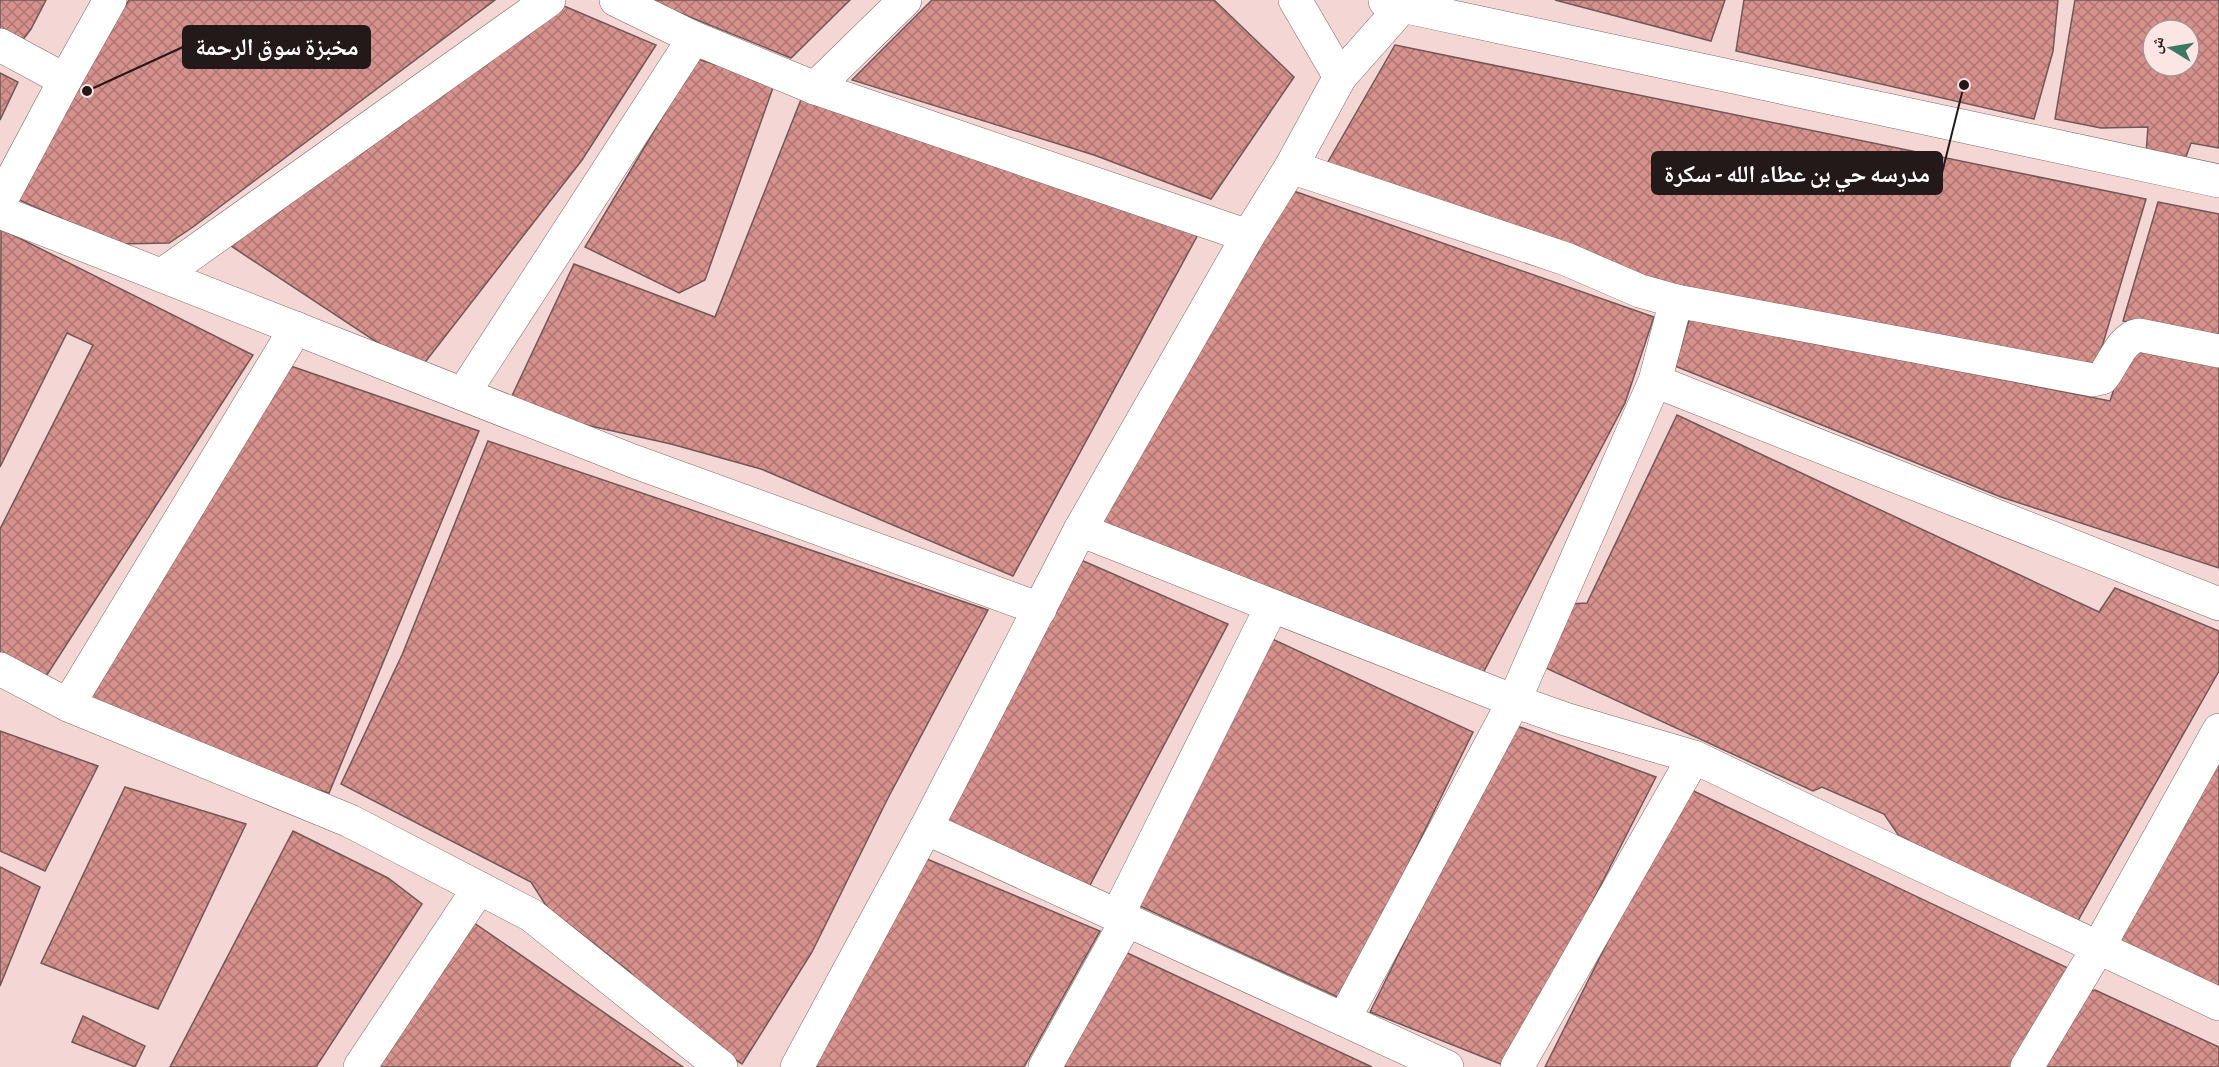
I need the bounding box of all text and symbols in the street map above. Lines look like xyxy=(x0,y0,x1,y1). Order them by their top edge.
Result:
north arrow xyxy=(2141,18,2201,78)
callout: مخبزة سوق الرحمة xyxy=(183,26,370,68)
text: ش xyxy=(2148,35,2168,55)
text: مخبزة سوق الرحمة xyxy=(195,36,359,61)
callout: مدرسه حي بن عطاء الله - سكرة xyxy=(1652,152,1942,194)
text: مدرسه حي بن عطاء الله - سكرة xyxy=(1664,163,1930,193)

